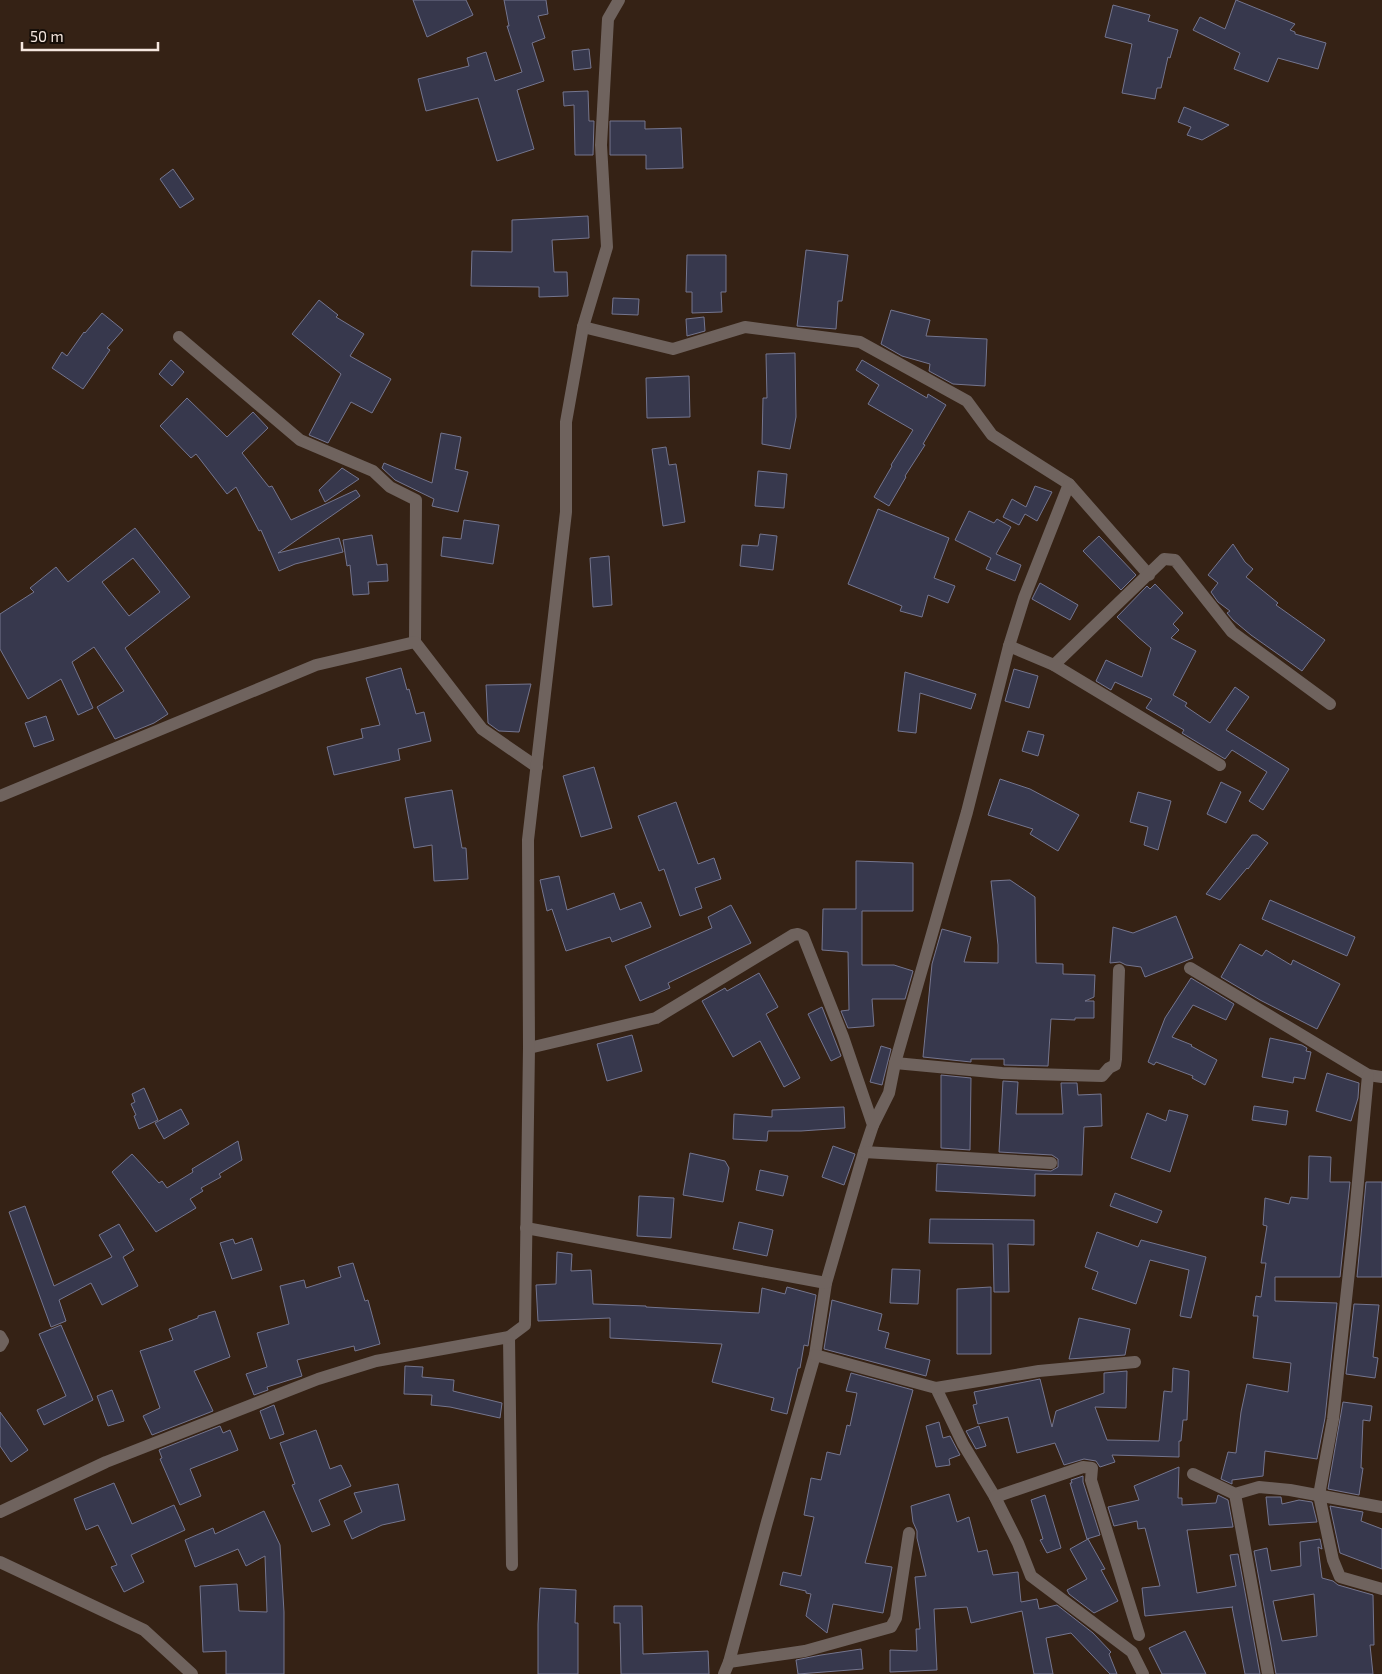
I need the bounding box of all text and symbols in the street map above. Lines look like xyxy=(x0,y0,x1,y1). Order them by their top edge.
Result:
scale bar xyxy=(22,20,159,52)
text: 50 m xyxy=(30,27,64,45)

